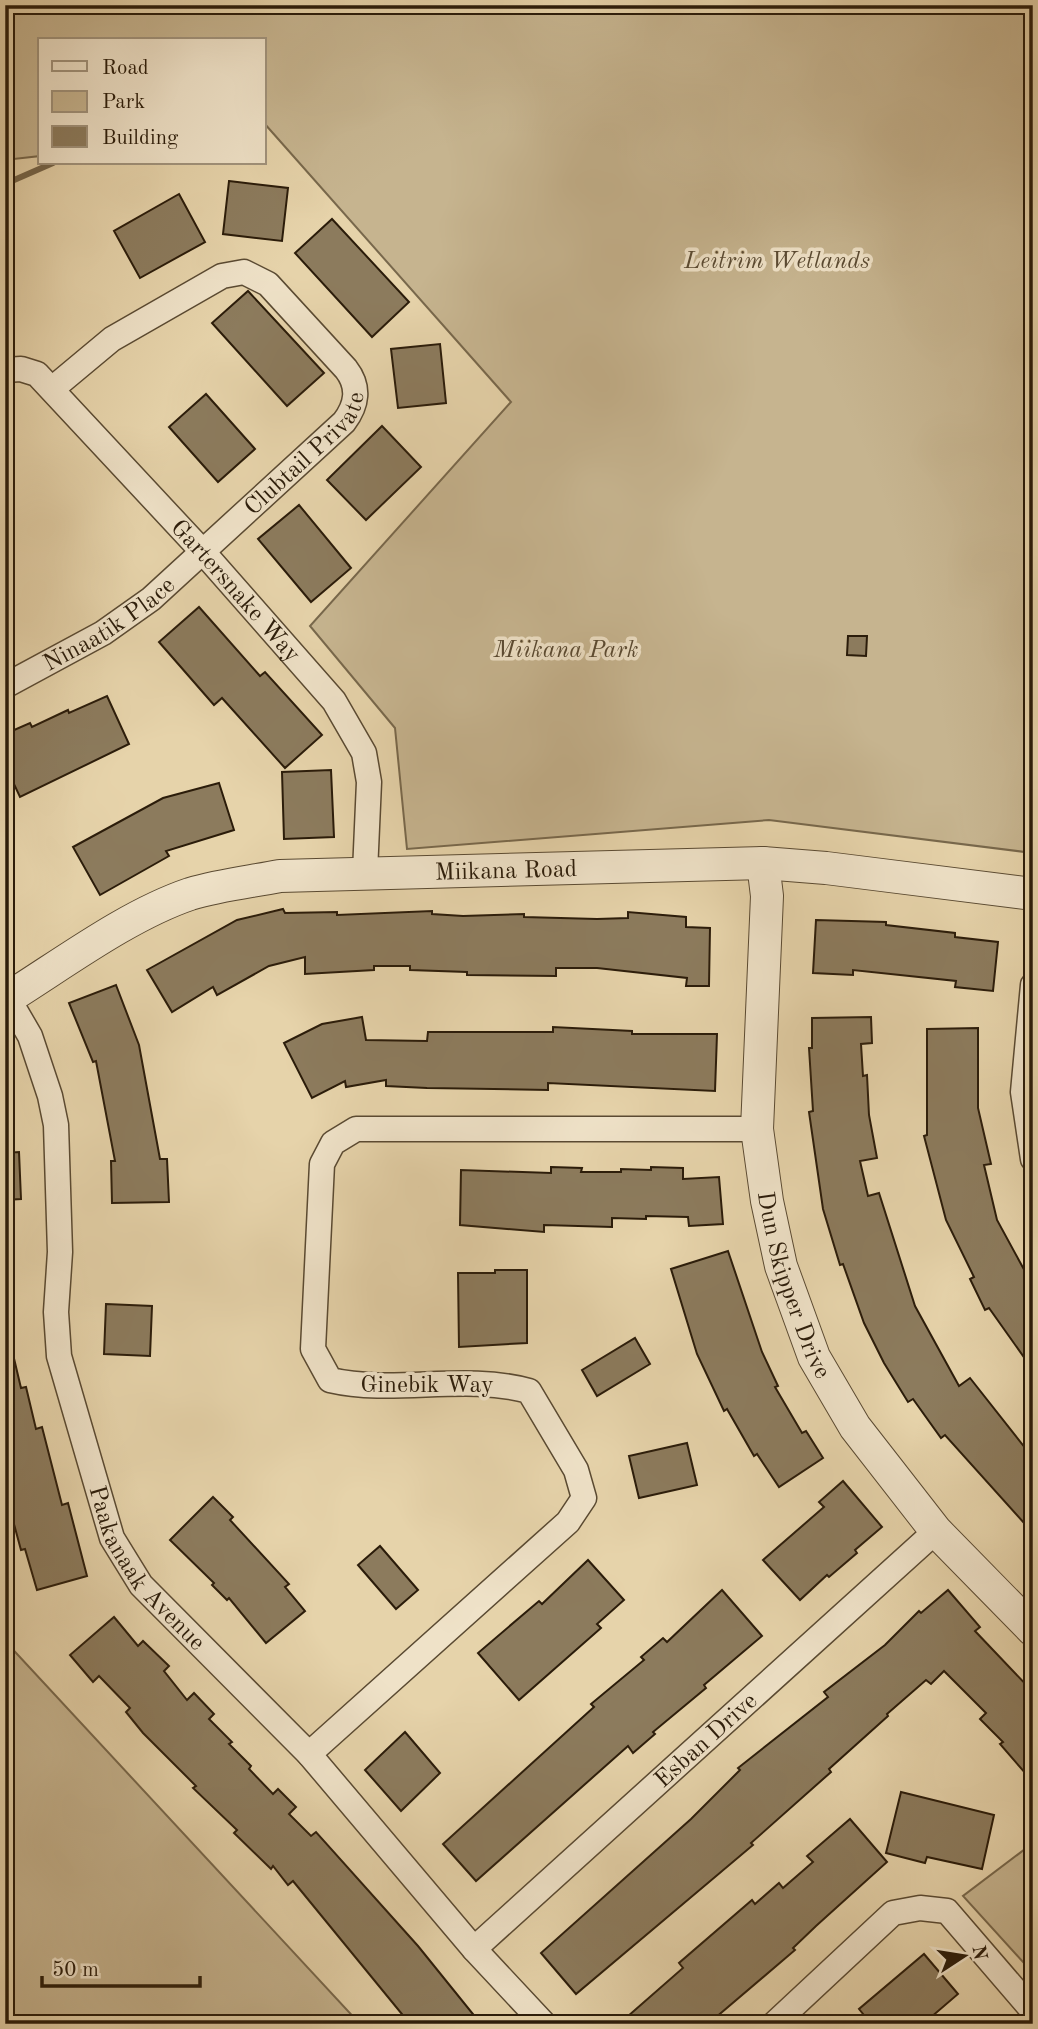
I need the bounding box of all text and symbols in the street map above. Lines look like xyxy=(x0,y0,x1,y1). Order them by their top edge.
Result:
legend xyxy=(38,38,266,164)
text: Road xyxy=(102,58,149,79)
text: Park xyxy=(102,92,145,113)
text: Building xyxy=(102,128,179,149)
park label: Leitrim Wetlands xyxy=(683,250,870,274)
street label: Clubtail Private xyxy=(241,391,370,521)
street label: Gartersnake Way xyxy=(165,516,304,668)
street label: Ninaatik Place xyxy=(40,574,180,677)
park label: Miikana Park xyxy=(492,639,639,663)
street label: Miikana Road xyxy=(434,858,578,886)
street label: Dun Skipper Drive xyxy=(752,1190,834,1383)
street label: Ginebik Way xyxy=(360,1374,494,1398)
street label: Paakanaak Avenue xyxy=(83,1483,209,1656)
street label: Esban Drive xyxy=(651,1689,762,1793)
north arrow xyxy=(930,1920,1000,1990)
text: N xyxy=(967,1944,989,1963)
scale bar xyxy=(42,1945,200,1989)
text: 50 m xyxy=(52,1960,99,1981)

